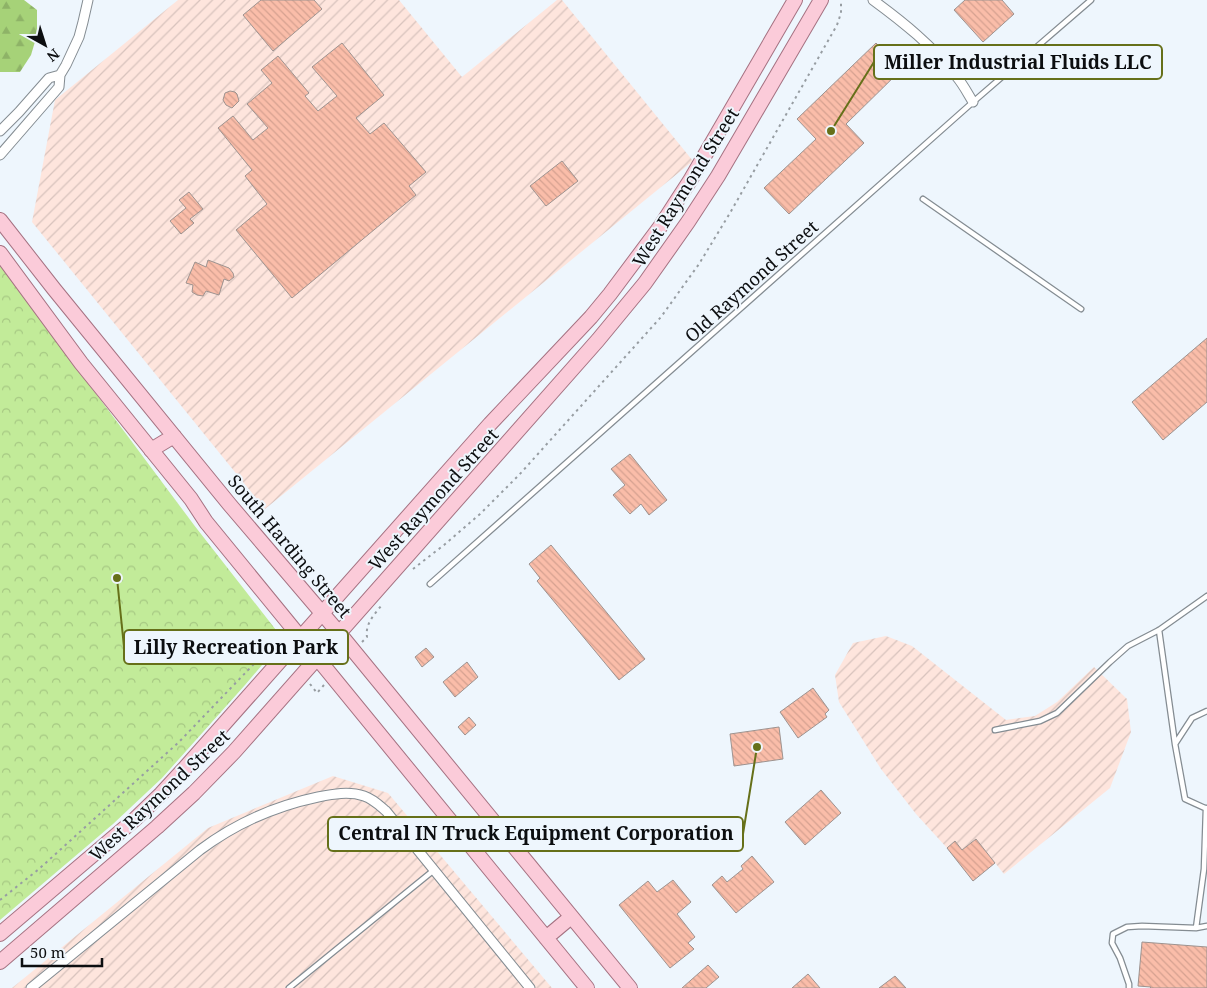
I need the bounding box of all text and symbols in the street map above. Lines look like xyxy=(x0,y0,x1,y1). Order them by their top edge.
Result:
north arrow xyxy=(20,20,70,70)
text: N xyxy=(43,45,64,66)
callout: Miller Industrial Fluids LLC xyxy=(874,45,1162,79)
text: Miller Industrial Fluids LLC xyxy=(884,49,1152,75)
street label: West Raymond Street xyxy=(626,103,744,271)
street label: Old Raymond Street xyxy=(679,215,823,347)
street label: West Raymond Street xyxy=(363,423,503,575)
street label: South Harding Street xyxy=(223,469,357,623)
callout: Lilly Recreation Park xyxy=(124,630,348,664)
text: Lilly Recreation Park xyxy=(134,634,339,660)
street label: West Raymond Street xyxy=(84,724,234,866)
callout: Central IN Truck Equipment Corporation xyxy=(328,817,743,851)
text: Central IN Truck Equipment Corporation xyxy=(338,820,734,846)
scale bar xyxy=(22,936,102,968)
text: 50 m xyxy=(30,942,65,962)

